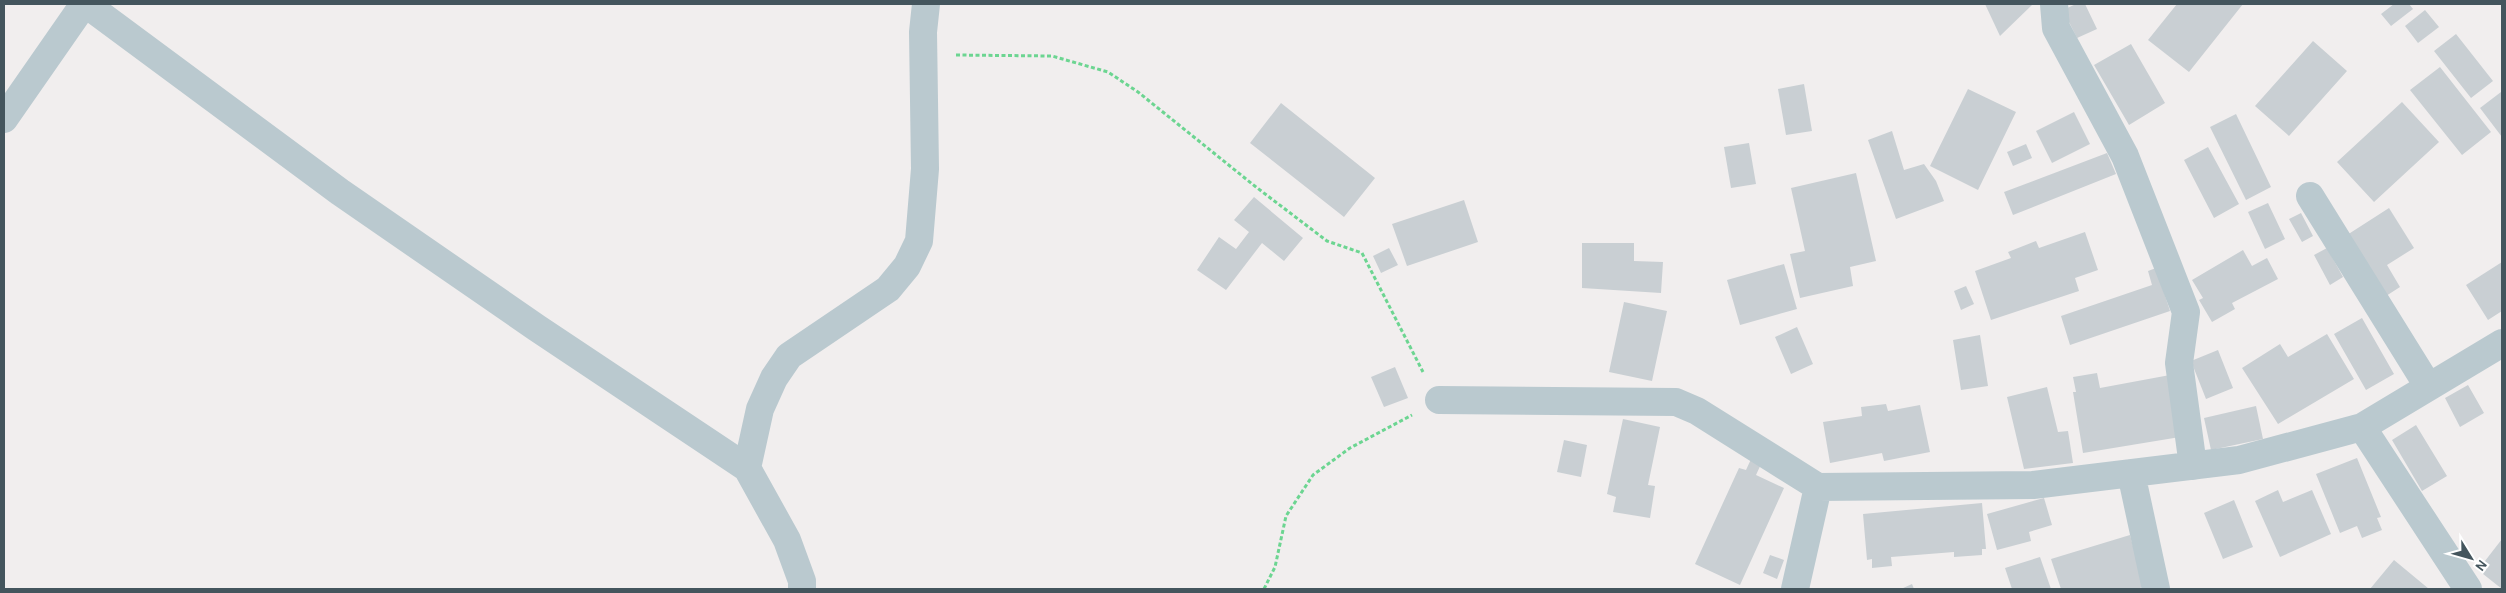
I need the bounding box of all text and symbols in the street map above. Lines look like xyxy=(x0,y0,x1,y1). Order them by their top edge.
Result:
north arrow xyxy=(2446,533,2496,583)
text: N xyxy=(2471,556,2491,575)

